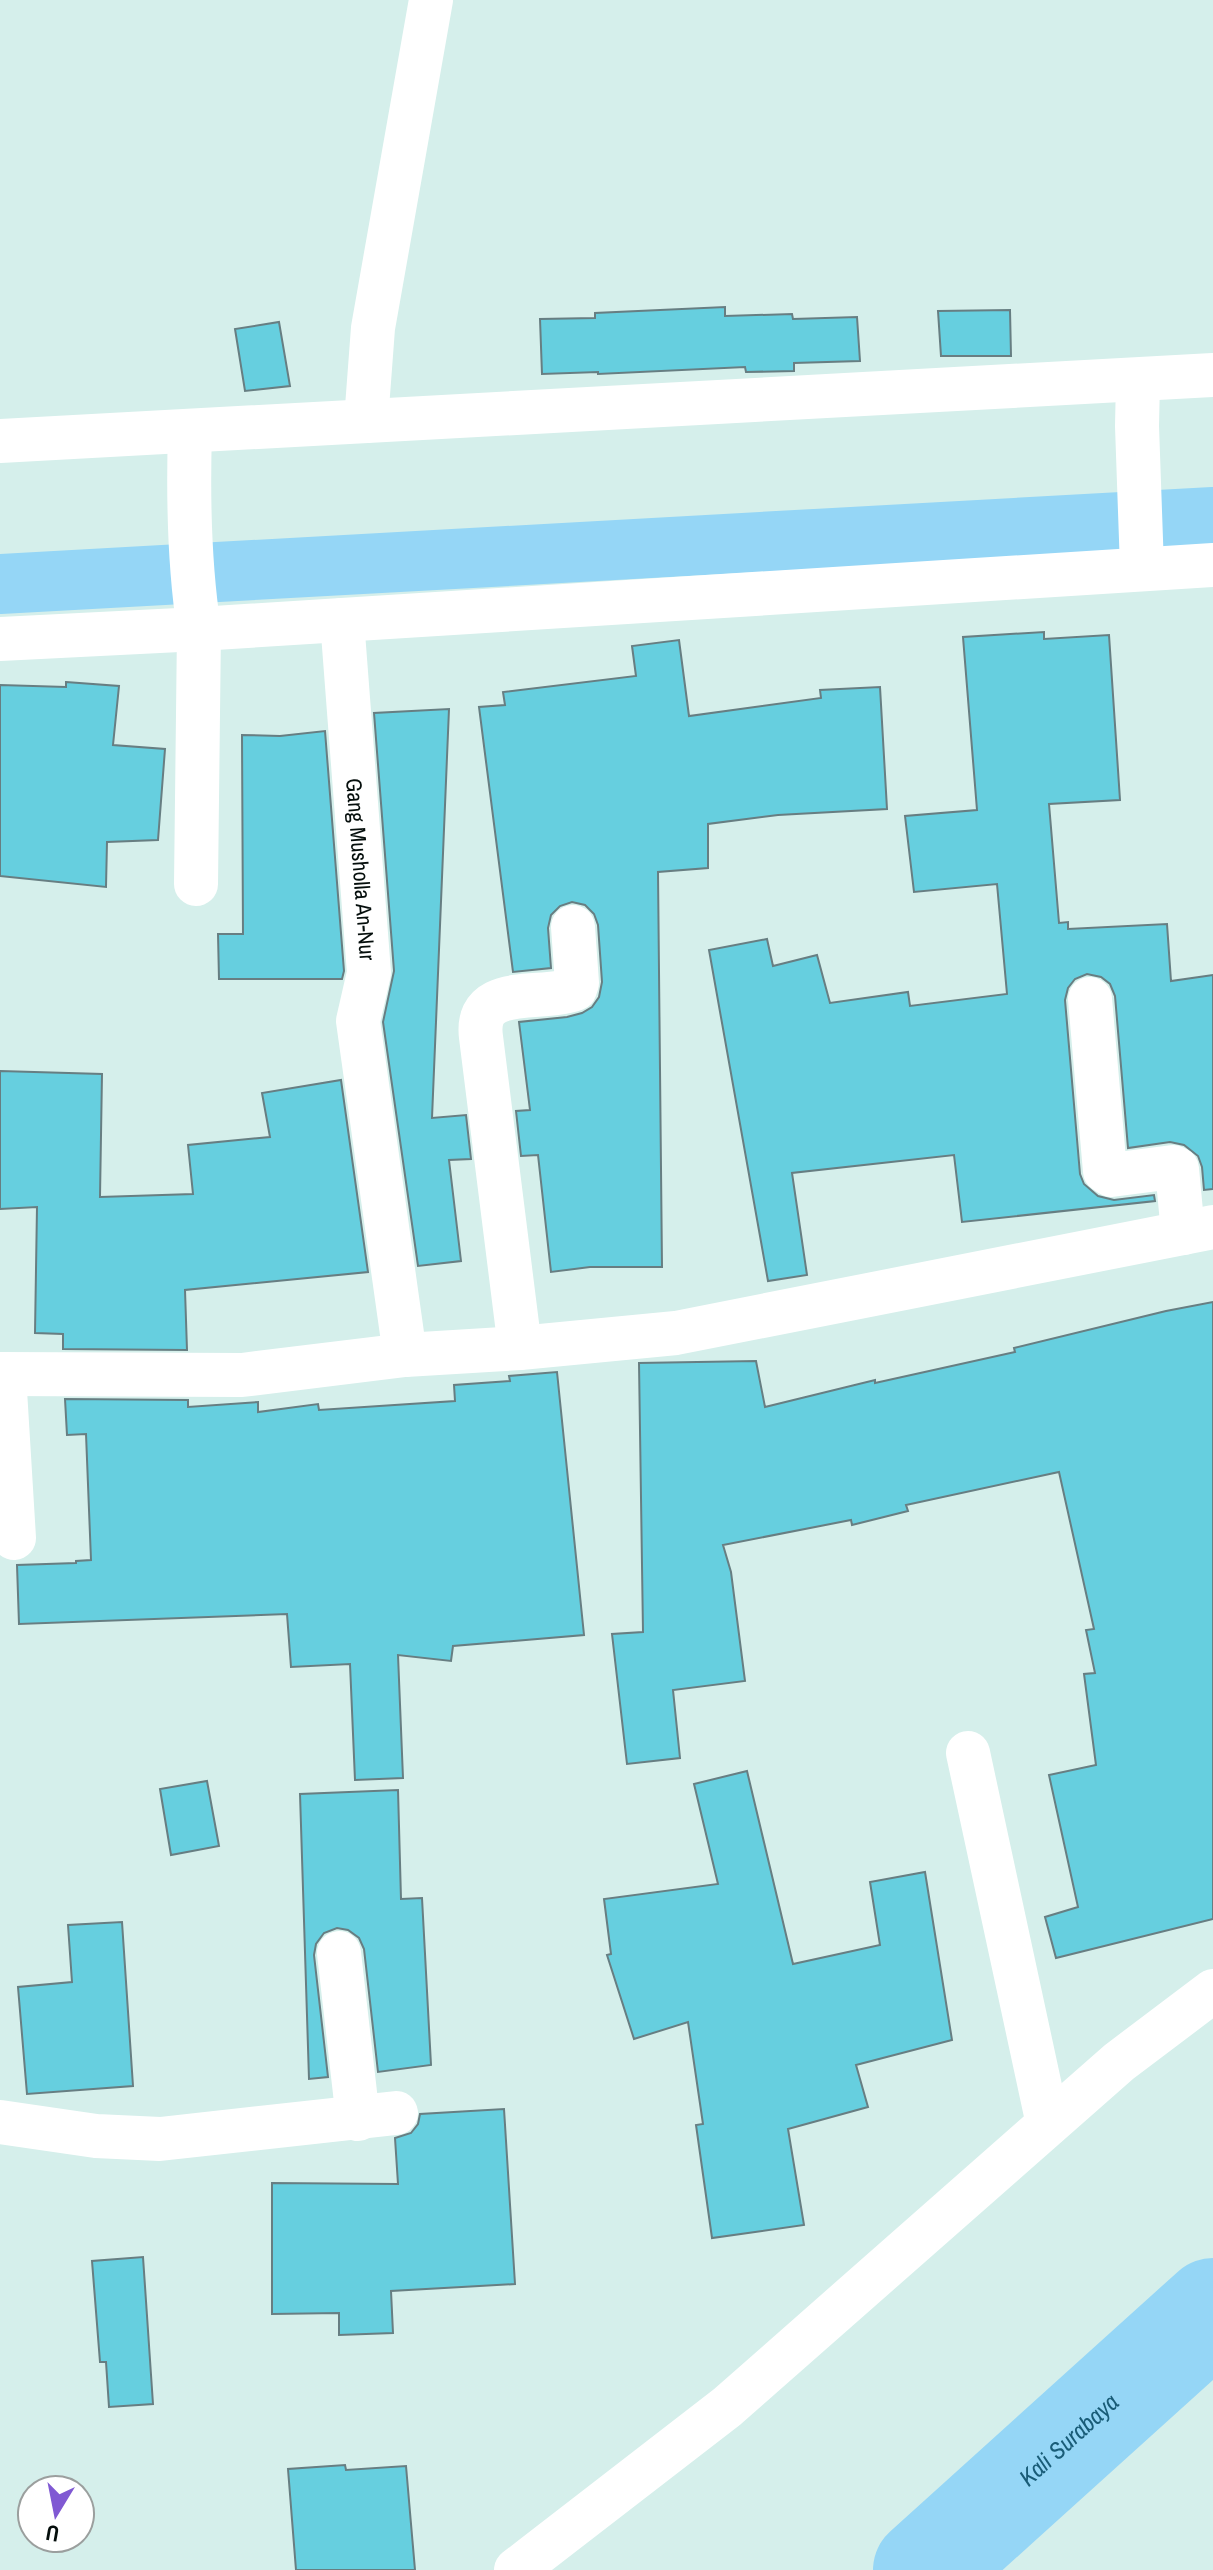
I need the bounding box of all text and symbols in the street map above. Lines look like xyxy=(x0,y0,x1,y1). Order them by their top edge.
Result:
street label: Gang Musholla An-Nur xyxy=(339,777,383,962)
water label: Kali Surabaya xyxy=(1012,2386,1125,2493)
north arrow xyxy=(16,2474,96,2554)
text: U xyxy=(44,2518,62,2550)

